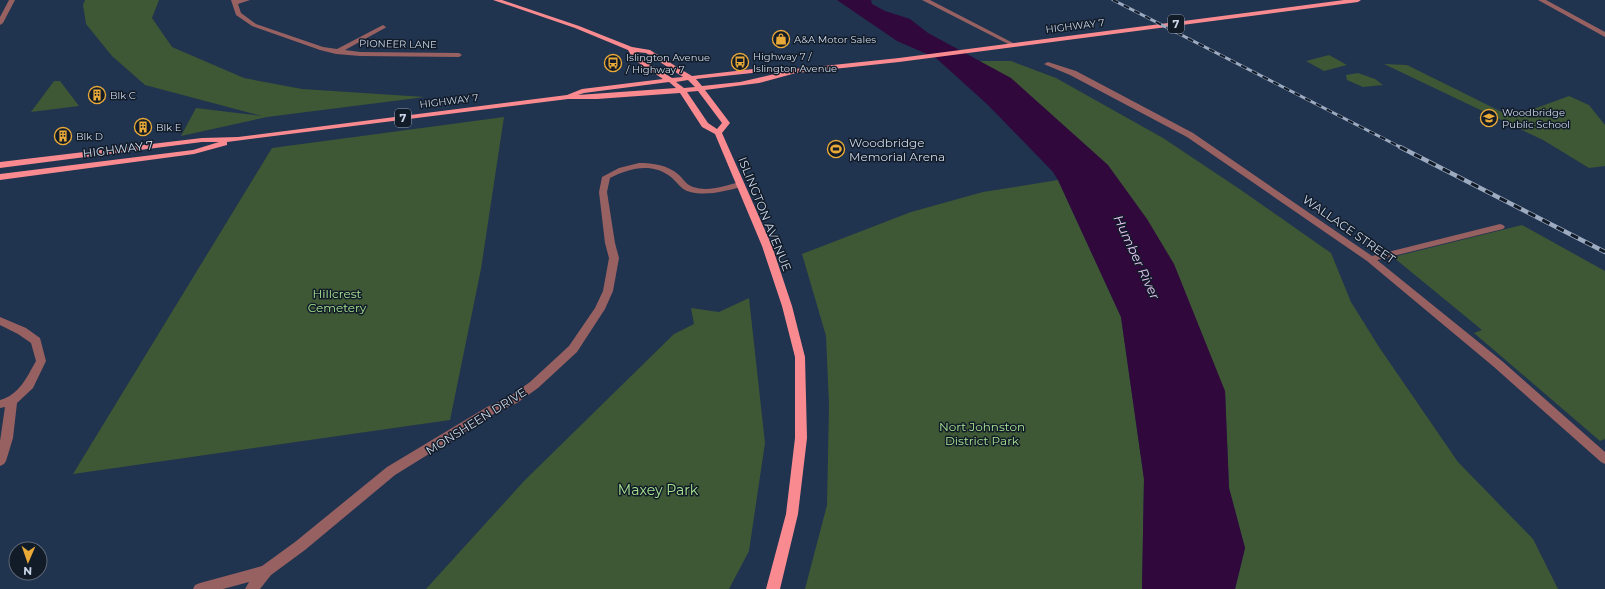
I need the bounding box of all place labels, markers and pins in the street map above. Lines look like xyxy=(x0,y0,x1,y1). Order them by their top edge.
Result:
shop icon: A&A Motor Sales xyxy=(771,29,791,49)
place label: A&A Motor Sales xyxy=(794,33,876,46)
place label: Highway 7 / Islington Avenue xyxy=(753,50,837,75)
place label: Islington Avenue / Highway 7 xyxy=(625,51,710,76)
bus stop icon: Highway 7 / Islington Avenue xyxy=(730,52,750,72)
bus stop icon: Islington Avenue / Highway 7 xyxy=(603,53,623,73)
building icon: Blk C xyxy=(87,85,107,105)
place label: Blk C xyxy=(110,89,136,102)
place label: Woodbridge Public School xyxy=(1502,106,1570,131)
school or university icon: Woodbridge Public School xyxy=(1479,108,1499,128)
building icon: Blk E xyxy=(133,117,153,137)
place label: Blk E xyxy=(156,121,182,134)
building icon: Blk D xyxy=(53,126,73,146)
place label: Blk D xyxy=(76,130,103,143)
place label: Woodbridge Memorial Arena xyxy=(849,135,945,164)
sports icon: Woodbridge Memorial Arena xyxy=(826,139,846,159)

